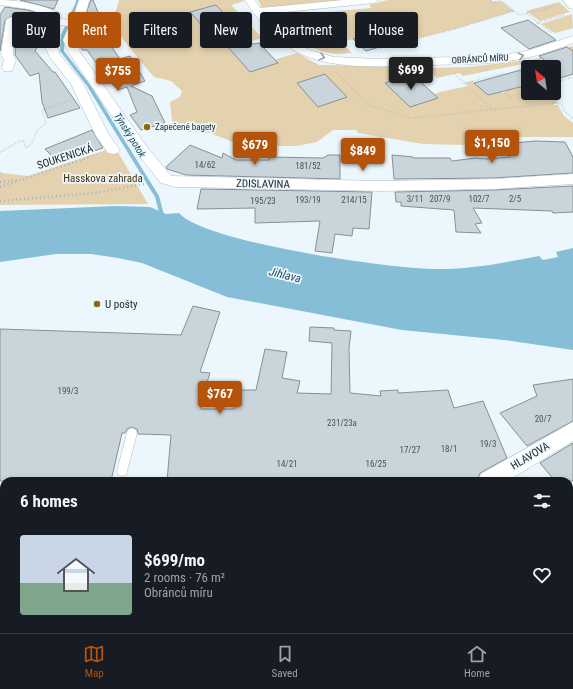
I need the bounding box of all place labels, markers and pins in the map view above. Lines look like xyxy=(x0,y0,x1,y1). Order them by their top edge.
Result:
pin: $699 xyxy=(387,57,435,91)
pin: $755 xyxy=(94,58,142,92)
marker: Zapečené bagety xyxy=(142,122,152,132)
place label: Zapečené bagety xyxy=(155,122,216,132)
pin: $1,150 xyxy=(459,130,525,164)
pin: $679 xyxy=(231,132,279,166)
pin: $849 xyxy=(339,138,387,172)
place label: U pošty xyxy=(105,298,138,311)
marker: U pošty xyxy=(92,299,102,309)
pin: $767 xyxy=(196,381,244,415)

